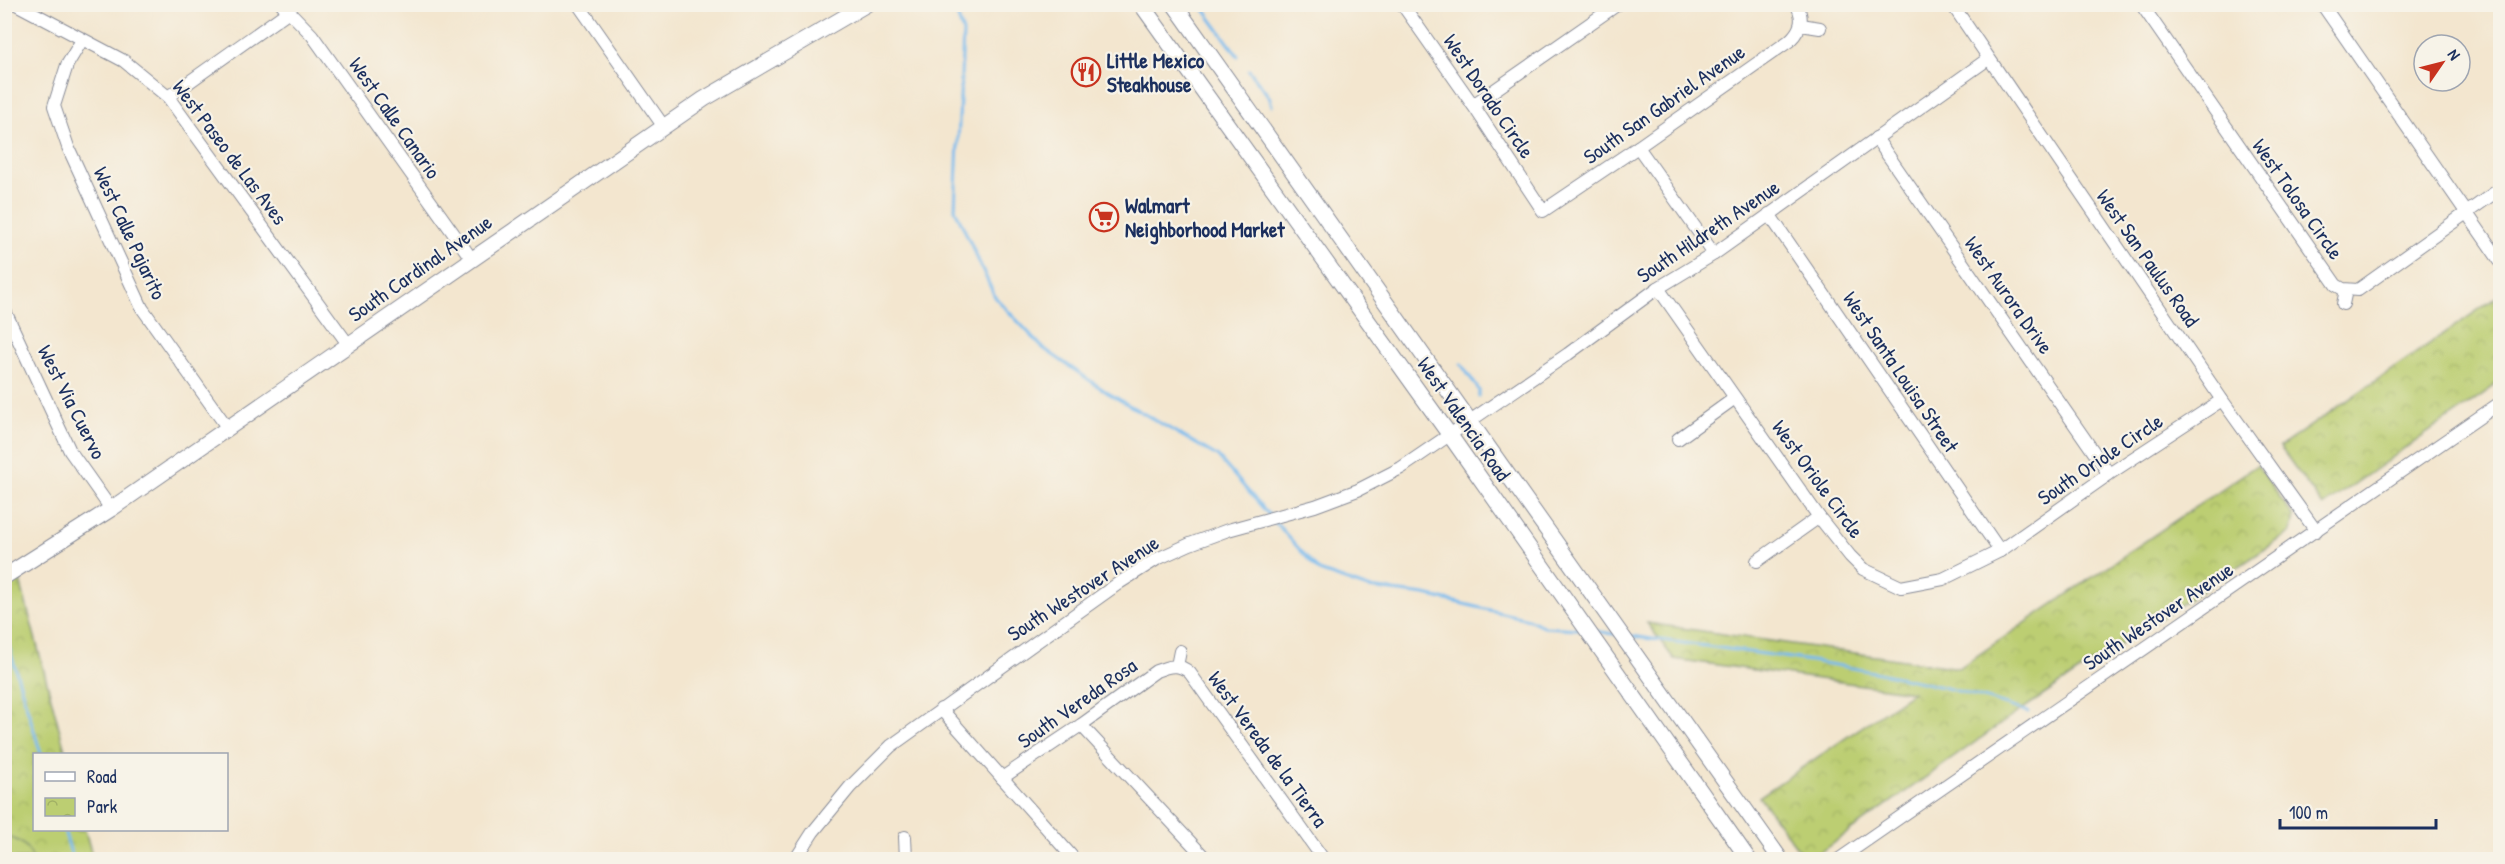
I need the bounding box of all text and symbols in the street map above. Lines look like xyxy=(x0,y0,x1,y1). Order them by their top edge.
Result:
street label: West Dorado Circle xyxy=(1437,28,1541,164)
north arrow xyxy=(2412,33,2472,93)
street label: South San Gabriel Avenue xyxy=(1577,37,1751,171)
text: N xyxy=(2443,45,2466,65)
place label: Little Mexico Steakhouse xyxy=(1107,46,1205,99)
street label: West Calle Canario xyxy=(342,51,448,185)
restaurant icon: Little Mexico Steakhouse xyxy=(1070,56,1102,88)
street label: West Paseo de Las Aves xyxy=(166,73,294,231)
street label: West Tolosa Circle xyxy=(2246,133,2350,265)
street label: West Calle Pajarito xyxy=(87,162,173,304)
street label: South Hildreth Avenue xyxy=(1631,172,1785,290)
street label: West San Paulus Road xyxy=(2090,183,2206,333)
place label: Walmart Neighborhood Market xyxy=(1125,191,1285,245)
supermarket icon: Walmart Neighborhood Market xyxy=(1088,201,1120,233)
street label: South Cardinal Avenue xyxy=(342,208,498,328)
street label: West Aurora Drive xyxy=(1958,230,2060,360)
street label: West Santa Louisa Street xyxy=(1836,286,1966,459)
street label: West Via Cuervo xyxy=(31,340,113,464)
street label: West Valencia Road xyxy=(1410,351,1518,487)
street label: South Oriole Circle xyxy=(2032,406,2168,512)
street label: West Oriole Circle xyxy=(1765,414,1871,544)
street label: South Westover Avenue xyxy=(1002,528,1164,648)
street label: South Westover Avenue xyxy=(2077,555,2239,677)
street label: South Vereda Rosa xyxy=(1012,651,1142,755)
street label: West Vereda de la Tierra xyxy=(1201,665,1335,833)
legend xyxy=(33,753,228,831)
text: Road xyxy=(87,764,117,789)
scale bar xyxy=(2280,792,2436,830)
text: Park xyxy=(87,794,118,819)
text: 100 m xyxy=(2289,800,2328,825)

